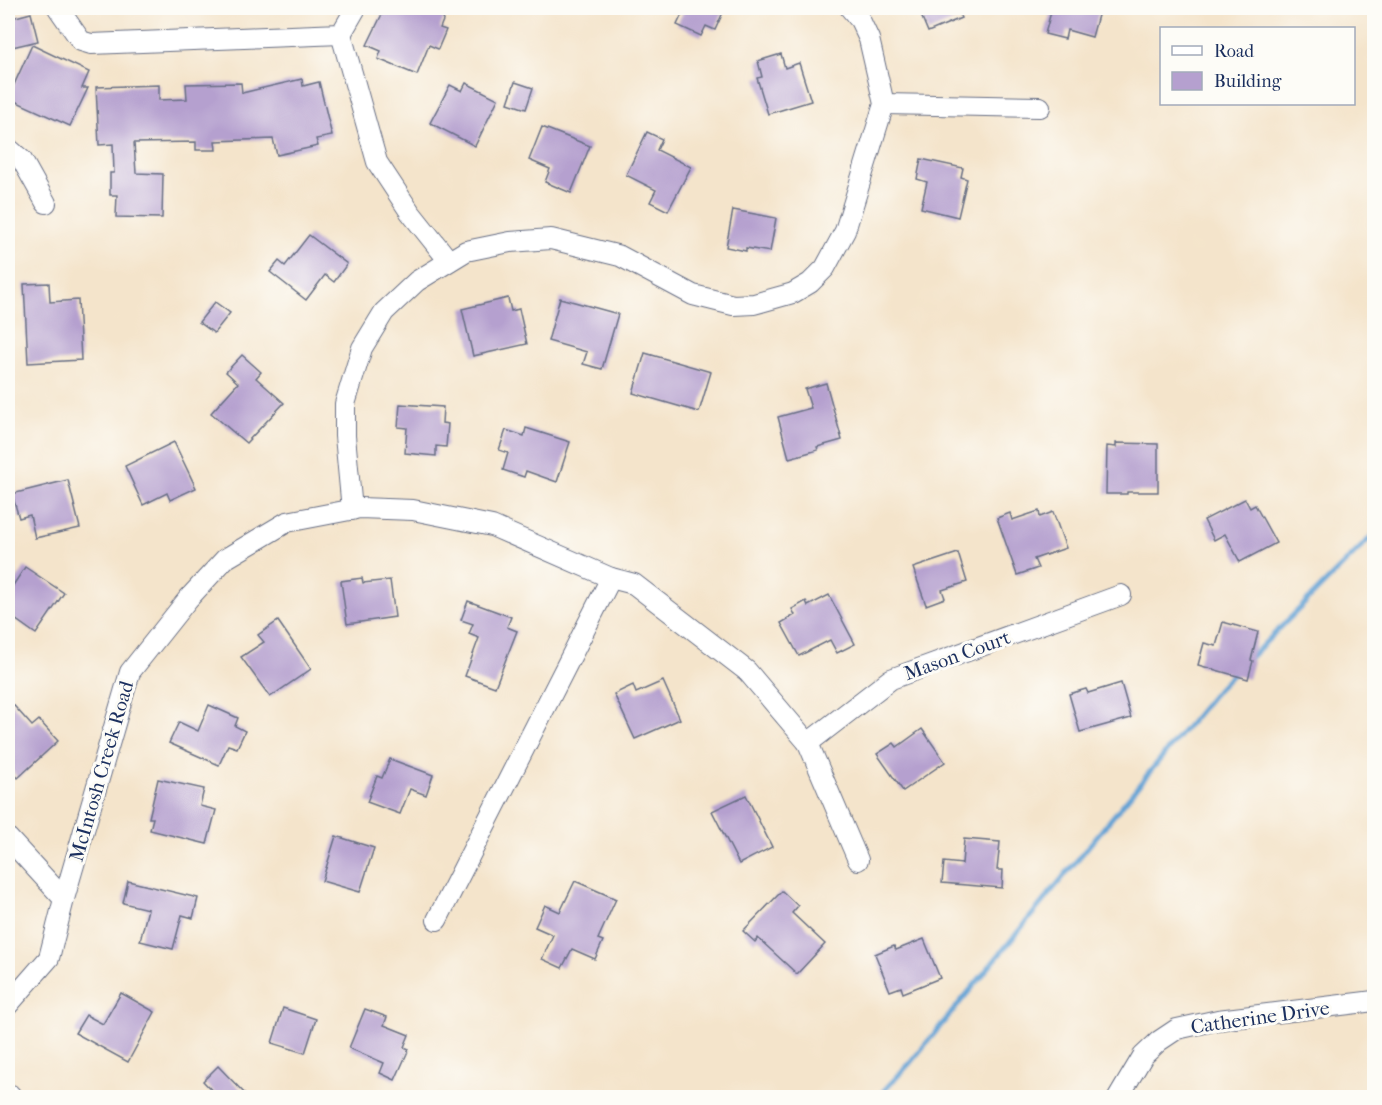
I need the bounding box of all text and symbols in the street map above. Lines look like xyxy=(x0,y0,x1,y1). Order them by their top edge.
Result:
legend xyxy=(1160,27,1355,105)
text: Road xyxy=(1214,41,1254,62)
text: Building xyxy=(1214,71,1282,92)
street label: Mason Court xyxy=(901,626,1013,685)
street label: McIntosh Creek Road xyxy=(65,677,139,864)
street label: Catherine Drive xyxy=(1189,996,1331,1039)

